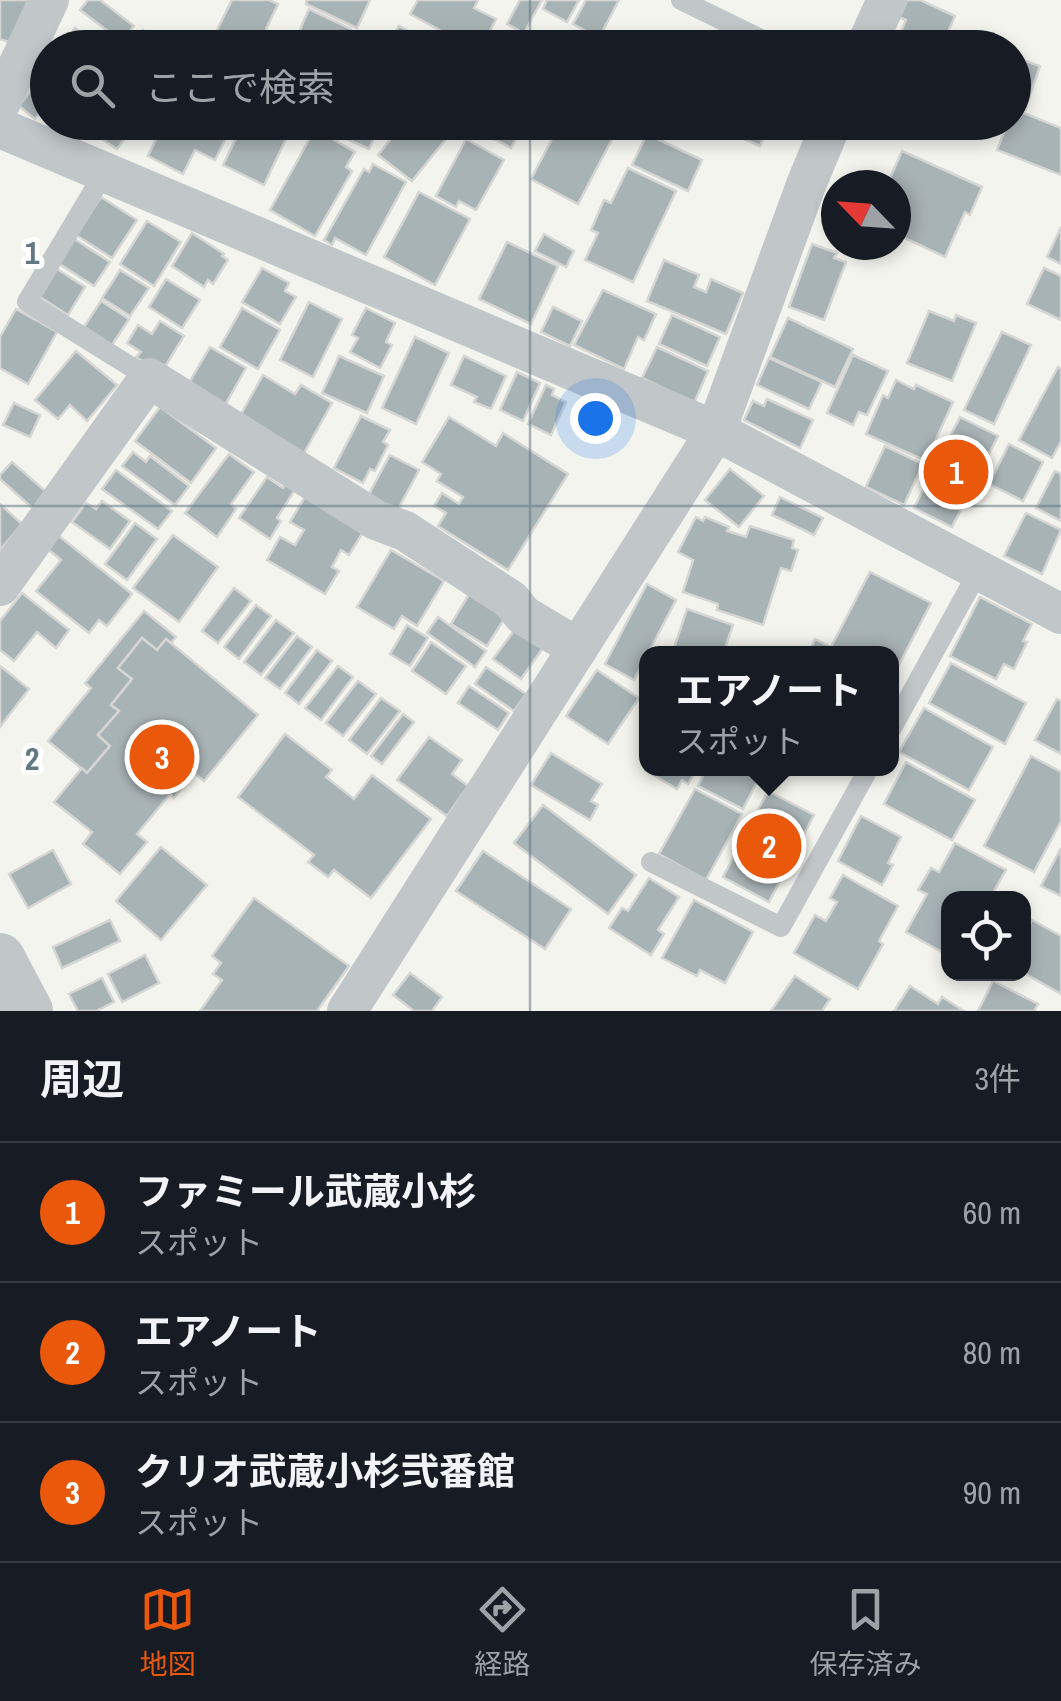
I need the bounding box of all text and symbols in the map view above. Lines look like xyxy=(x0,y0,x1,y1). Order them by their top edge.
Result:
search box xyxy=(30,30,1031,140)
icon: search xyxy=(65,58,120,113)
text: ここで検索 xyxy=(145,62,335,113)
north arrow xyxy=(821,170,911,260)
text: 1 xyxy=(25,231,40,274)
your location xyxy=(570,393,621,444)
pin: 1 xyxy=(924,434,988,510)
popup xyxy=(639,646,899,776)
text: エアノート xyxy=(676,665,862,716)
pin: 3 xyxy=(130,720,194,794)
text: スポット xyxy=(676,720,804,763)
text: 2 xyxy=(25,737,39,780)
pin: 2 xyxy=(736,808,802,884)
map controls xyxy=(941,891,1031,981)
button: locate xyxy=(941,891,1031,981)
text: 周辺 xyxy=(40,1051,124,1107)
text: 3件 xyxy=(974,1057,1021,1100)
text: ファミール武蔵小杉 xyxy=(135,1166,477,1217)
text: 1 xyxy=(65,1191,80,1234)
text: 60 m xyxy=(963,1191,1021,1234)
text: スポット xyxy=(135,1221,263,1264)
text: エアノート xyxy=(135,1306,322,1357)
text: 2 xyxy=(65,1331,80,1374)
text: 80 m xyxy=(963,1331,1021,1374)
text: スポット xyxy=(135,1361,263,1404)
text: クリオ武蔵小杉弐番館 xyxy=(135,1446,515,1497)
text: 3 xyxy=(65,1471,80,1514)
text: 90 m xyxy=(963,1471,1021,1514)
text: スポット xyxy=(135,1501,263,1544)
tab: 地図 xyxy=(139,1582,196,1683)
tab: 経路 xyxy=(474,1582,531,1683)
tab: 保存済み xyxy=(809,1582,922,1683)

